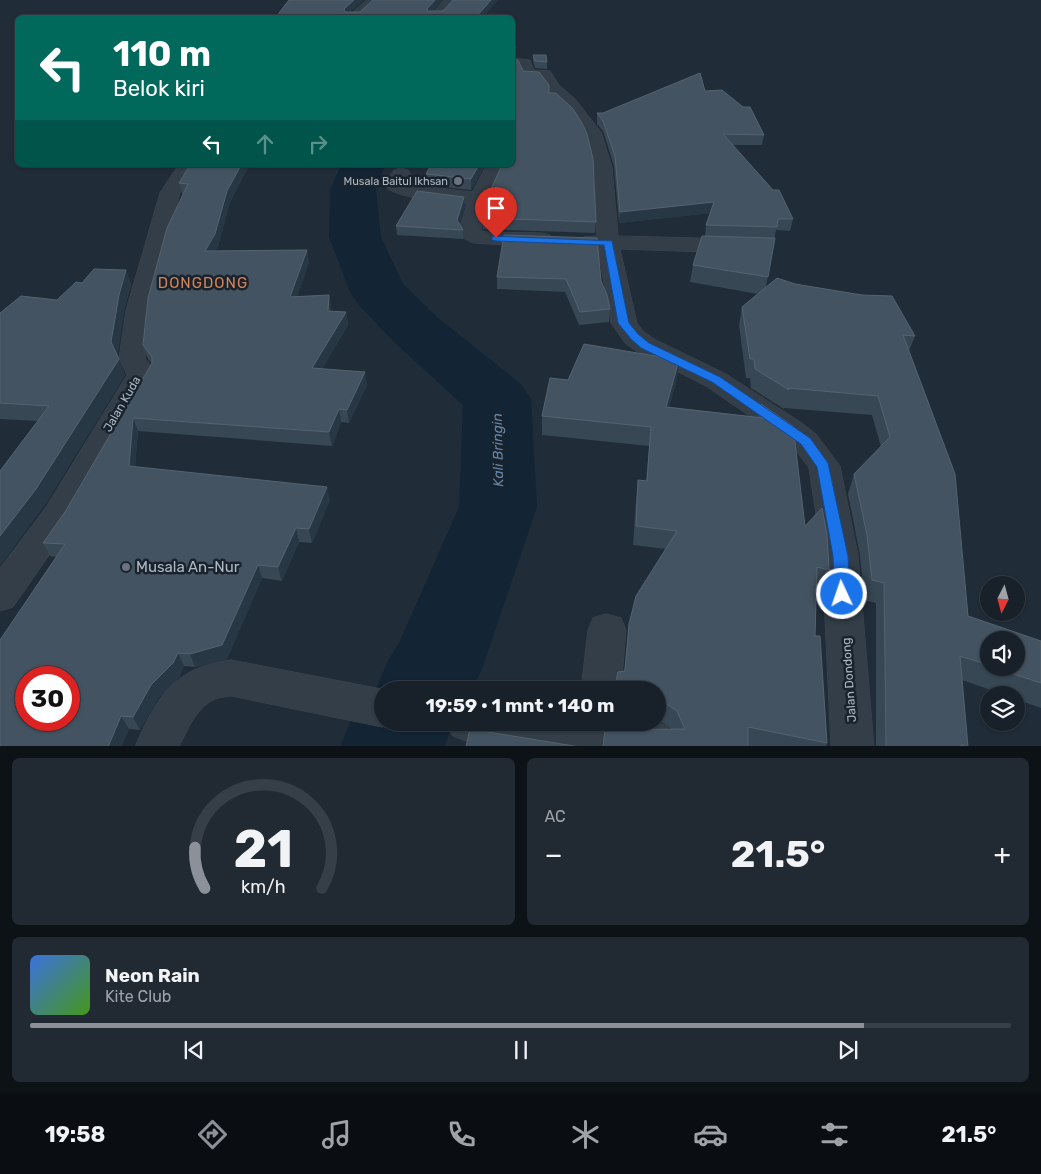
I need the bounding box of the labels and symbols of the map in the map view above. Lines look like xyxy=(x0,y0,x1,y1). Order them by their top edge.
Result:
place label: Musala Baitul Ikhsan xyxy=(343,175,448,188)
marker: Musala Baitul Ikhsan xyxy=(452,175,464,187)
pin xyxy=(475,187,517,238)
district label: DONGDONG xyxy=(158,274,248,292)
street label: Jalan Kuda xyxy=(100,374,144,434)
water label: Kali Bringin xyxy=(489,413,507,487)
place label: Musala An-Nur xyxy=(136,558,240,576)
marker: Musala An-Nur xyxy=(120,561,132,573)
position arrow xyxy=(815,567,867,619)
north arrow xyxy=(980,576,1025,621)
street label: Jalan Dondong xyxy=(839,637,859,723)
speed limit sign: 30 xyxy=(15,666,80,731)

